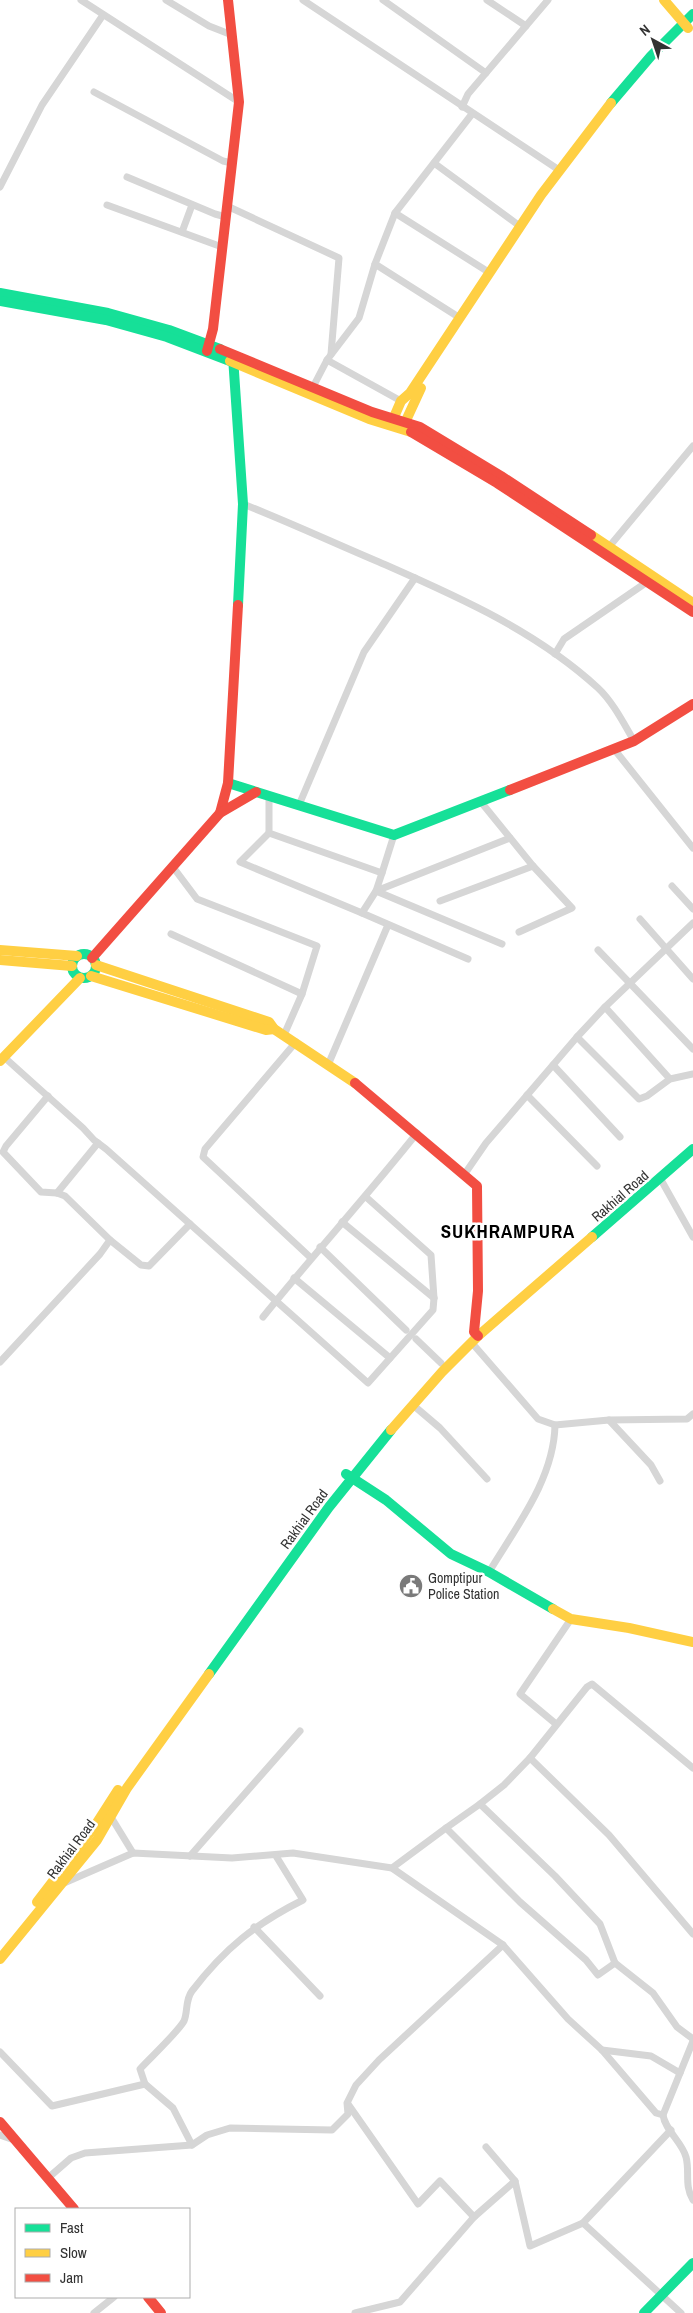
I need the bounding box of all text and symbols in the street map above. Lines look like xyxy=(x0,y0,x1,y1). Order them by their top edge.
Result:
north arrow xyxy=(628,15,678,65)
text: N xyxy=(636,20,654,40)
street label: Rakhial Road xyxy=(588,1166,652,1226)
district label: SUKHRAMPURA xyxy=(441,1218,575,1244)
street label: Rakhial Road xyxy=(276,1486,332,1552)
place label: Gomptipur Police Station xyxy=(428,1569,499,1603)
public building icon: Gomptipur Police Station xyxy=(398,1573,424,1599)
street label: Rakhial Road xyxy=(43,1816,99,1882)
legend xyxy=(15,2208,190,2298)
text: Fast xyxy=(60,2217,84,2238)
text: Slow xyxy=(60,2242,87,2263)
text: Jam xyxy=(60,2267,83,2288)

